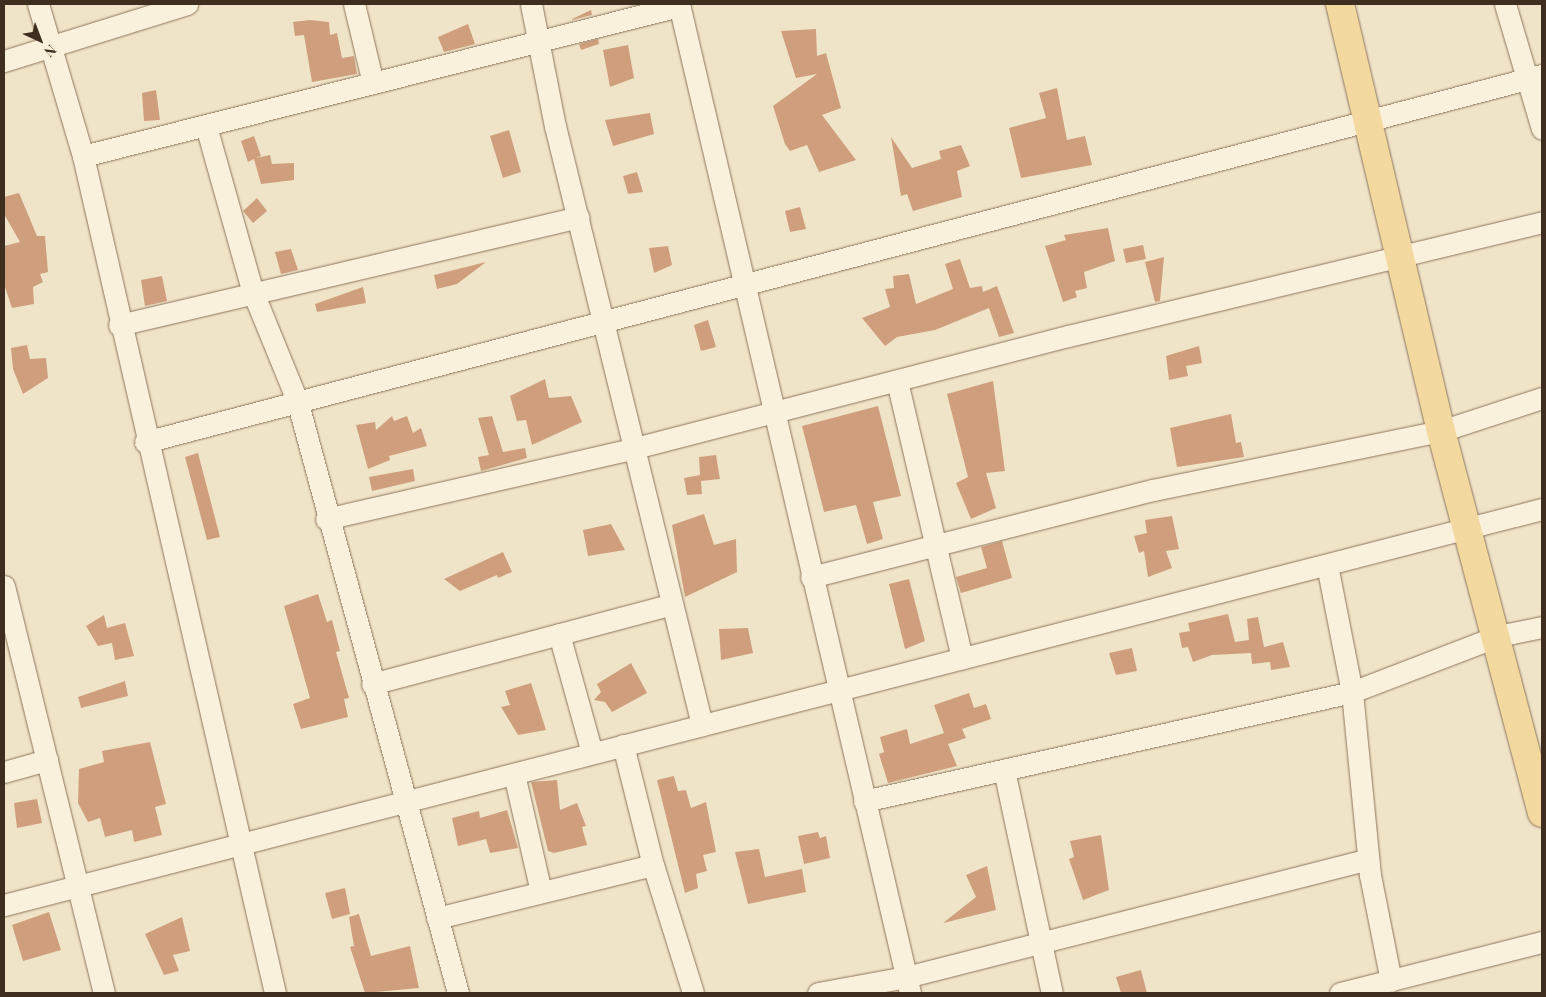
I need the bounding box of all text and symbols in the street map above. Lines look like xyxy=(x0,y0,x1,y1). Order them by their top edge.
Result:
north arrow xyxy=(15,15,65,65)
text: N xyxy=(40,41,61,62)

